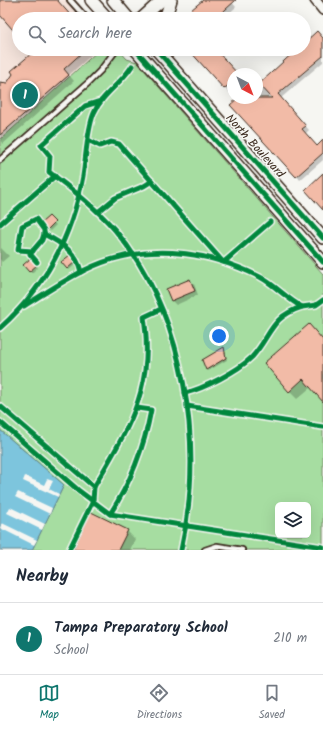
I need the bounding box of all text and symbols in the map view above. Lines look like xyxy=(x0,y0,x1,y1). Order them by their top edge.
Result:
search box xyxy=(12,12,311,56)
text: Search here xyxy=(58,22,132,46)
icon: search xyxy=(26,23,48,45)
north arrow xyxy=(227,68,263,104)
pin: 1 xyxy=(12,80,38,110)
street label: North Boulevard xyxy=(221,109,290,183)
your location xyxy=(209,326,229,346)
map controls xyxy=(275,502,311,538)
button: layers xyxy=(275,502,311,538)
text: Nearby xyxy=(16,563,68,590)
text: Tampa Preparatory School xyxy=(54,616,228,640)
text: 1 xyxy=(27,628,31,649)
text: 210 m xyxy=(273,628,307,649)
text: School xyxy=(54,640,89,661)
tab: Map xyxy=(38,682,60,724)
tab: Directions xyxy=(137,682,182,724)
tab: Saved xyxy=(259,682,285,724)

